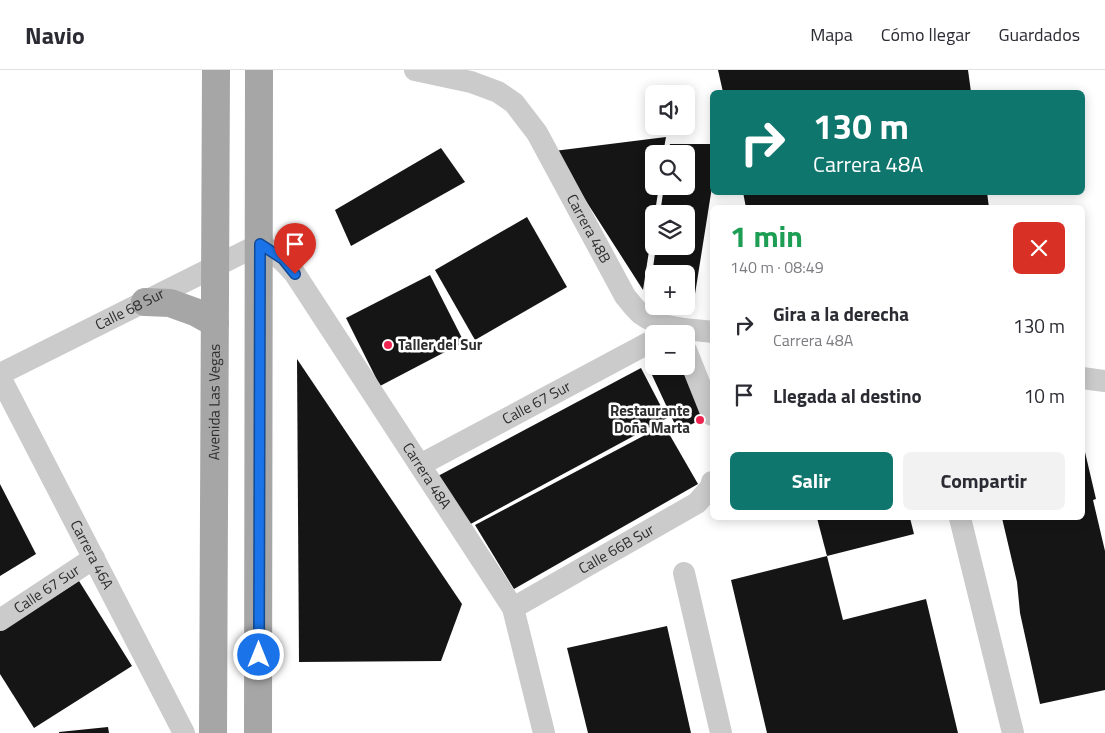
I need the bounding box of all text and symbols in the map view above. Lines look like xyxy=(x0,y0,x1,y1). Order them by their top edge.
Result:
text: Navio xyxy=(25,17,85,53)
text: Mapa xyxy=(810,21,853,48)
text: Cómo llegar xyxy=(881,21,970,48)
text: Guardados xyxy=(998,21,1080,48)
map controls xyxy=(645,85,695,375)
button: sound xyxy=(645,85,695,135)
text: 130 m xyxy=(813,99,909,153)
icon: right xyxy=(730,110,795,175)
button: search xyxy=(645,145,695,195)
text: Carrera 48A xyxy=(813,147,923,181)
street label: Carrera 48B xyxy=(561,190,617,267)
button: layers xyxy=(645,205,695,255)
text: 1 min xyxy=(730,213,803,259)
button: close xyxy=(1013,222,1065,274)
pin xyxy=(274,223,316,274)
icon: arrive xyxy=(281,230,309,258)
text: 140 m · 08:49 xyxy=(730,255,824,279)
button: + xyxy=(645,265,695,315)
street label: Calle 68 Sur xyxy=(91,282,168,336)
text: Gira a la derecha xyxy=(773,299,909,328)
icon: right xyxy=(730,311,758,339)
text: 130 m xyxy=(1013,311,1065,340)
button: − xyxy=(645,325,695,375)
text: Carrera 48A xyxy=(773,328,853,352)
place label: Taller del Sur xyxy=(398,333,483,356)
marker: Taller del Sur xyxy=(382,339,394,351)
street label: Avenida Las Vegas xyxy=(202,344,226,460)
street label: Calle 67 Sur xyxy=(498,375,575,430)
icon: arrive xyxy=(730,381,758,409)
text: Llegada al destino xyxy=(773,381,922,410)
text: 10 m xyxy=(1024,381,1065,410)
place label: Restaurante Doña Marta xyxy=(610,399,690,439)
marker: Restaurante Doña Marta xyxy=(694,414,706,426)
street label: Carrera 48A xyxy=(397,438,457,513)
button: Salir xyxy=(730,452,893,510)
button: Compartir xyxy=(903,452,1065,510)
street label: Carrera 46A xyxy=(65,516,120,593)
street label: Calle 66B Sur xyxy=(574,518,658,579)
street label: Calle 67 Sur xyxy=(9,559,84,619)
position arrow xyxy=(232,628,284,680)

